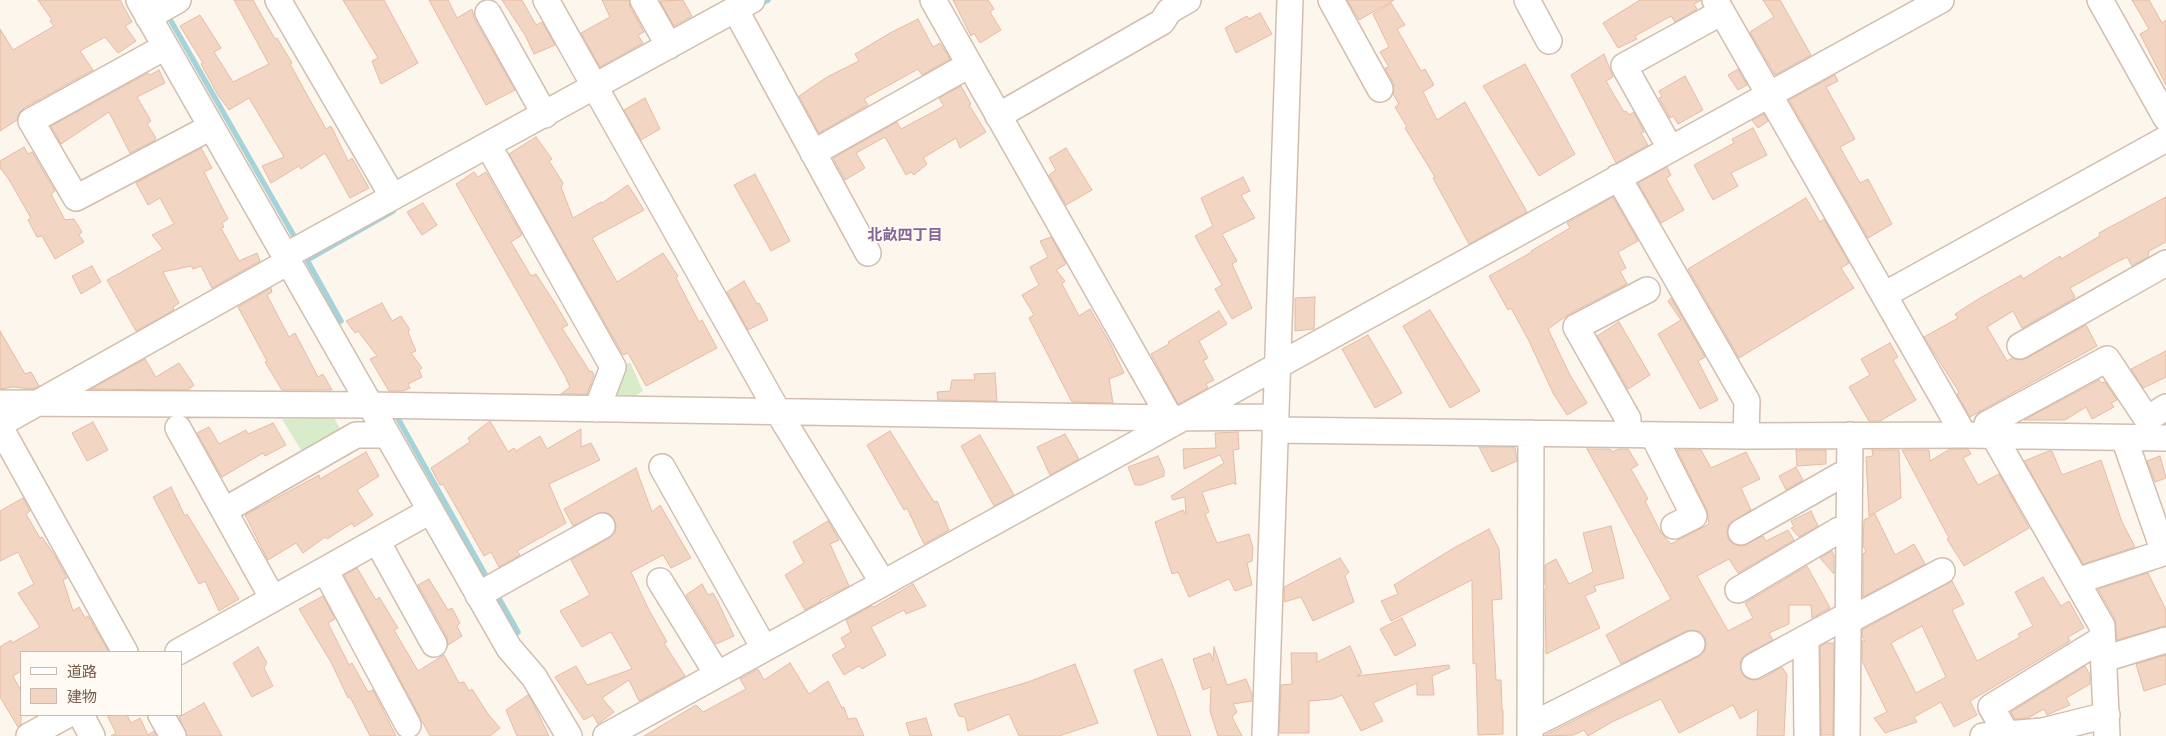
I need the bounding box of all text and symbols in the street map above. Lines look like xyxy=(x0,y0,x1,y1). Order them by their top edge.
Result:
district label: 北畝四丁目 xyxy=(868,227,942,245)
legend xyxy=(20,651,182,716)
text: 道路 xyxy=(67,663,97,681)
text: 建物 xyxy=(67,688,97,706)

